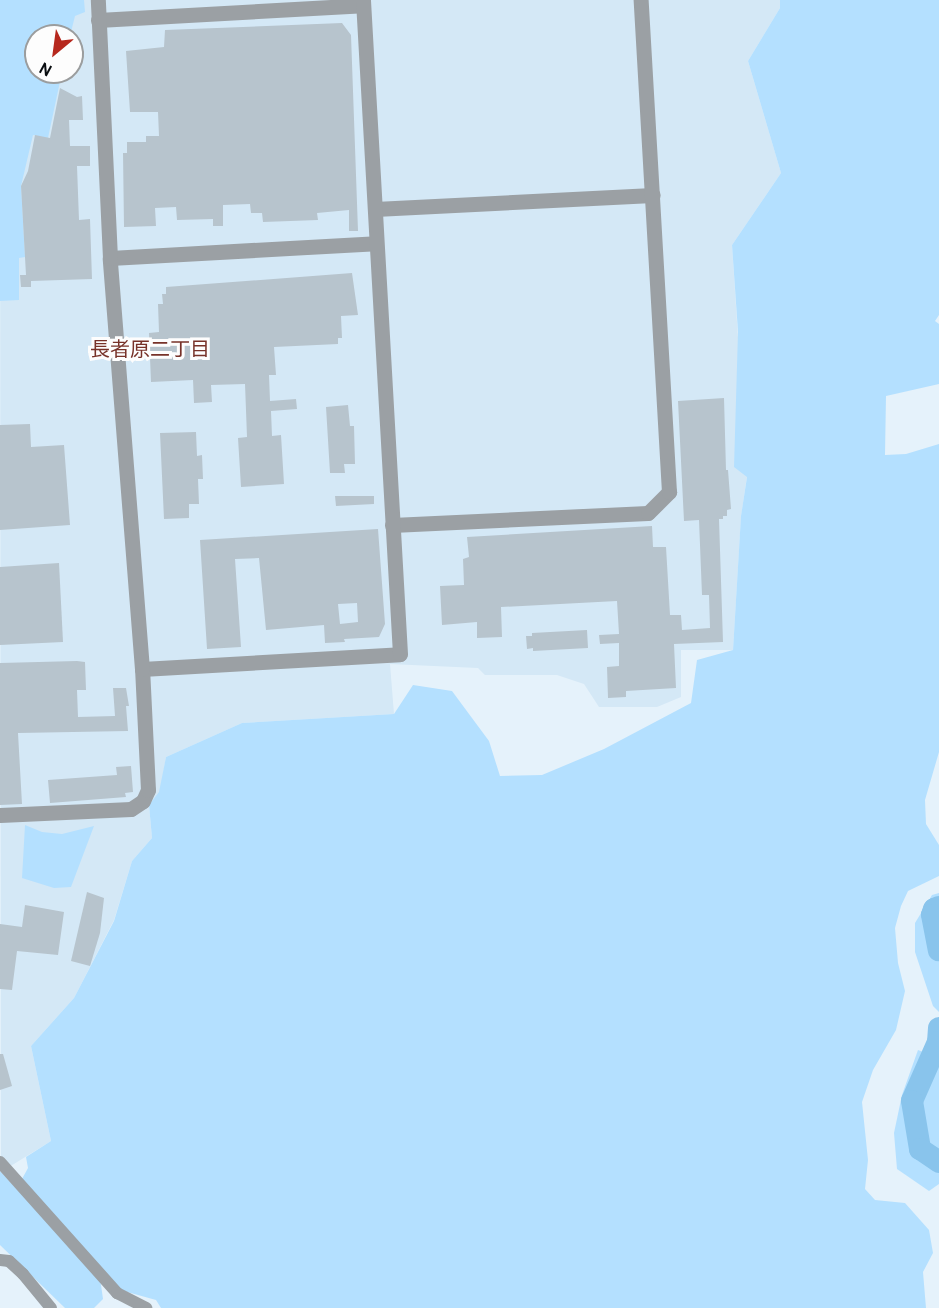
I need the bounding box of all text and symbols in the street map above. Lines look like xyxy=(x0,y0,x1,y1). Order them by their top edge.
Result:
north arrow xyxy=(24,24,84,84)
text: N xyxy=(36,56,56,80)
district label: 長者原二丁目 xyxy=(90,339,210,363)

